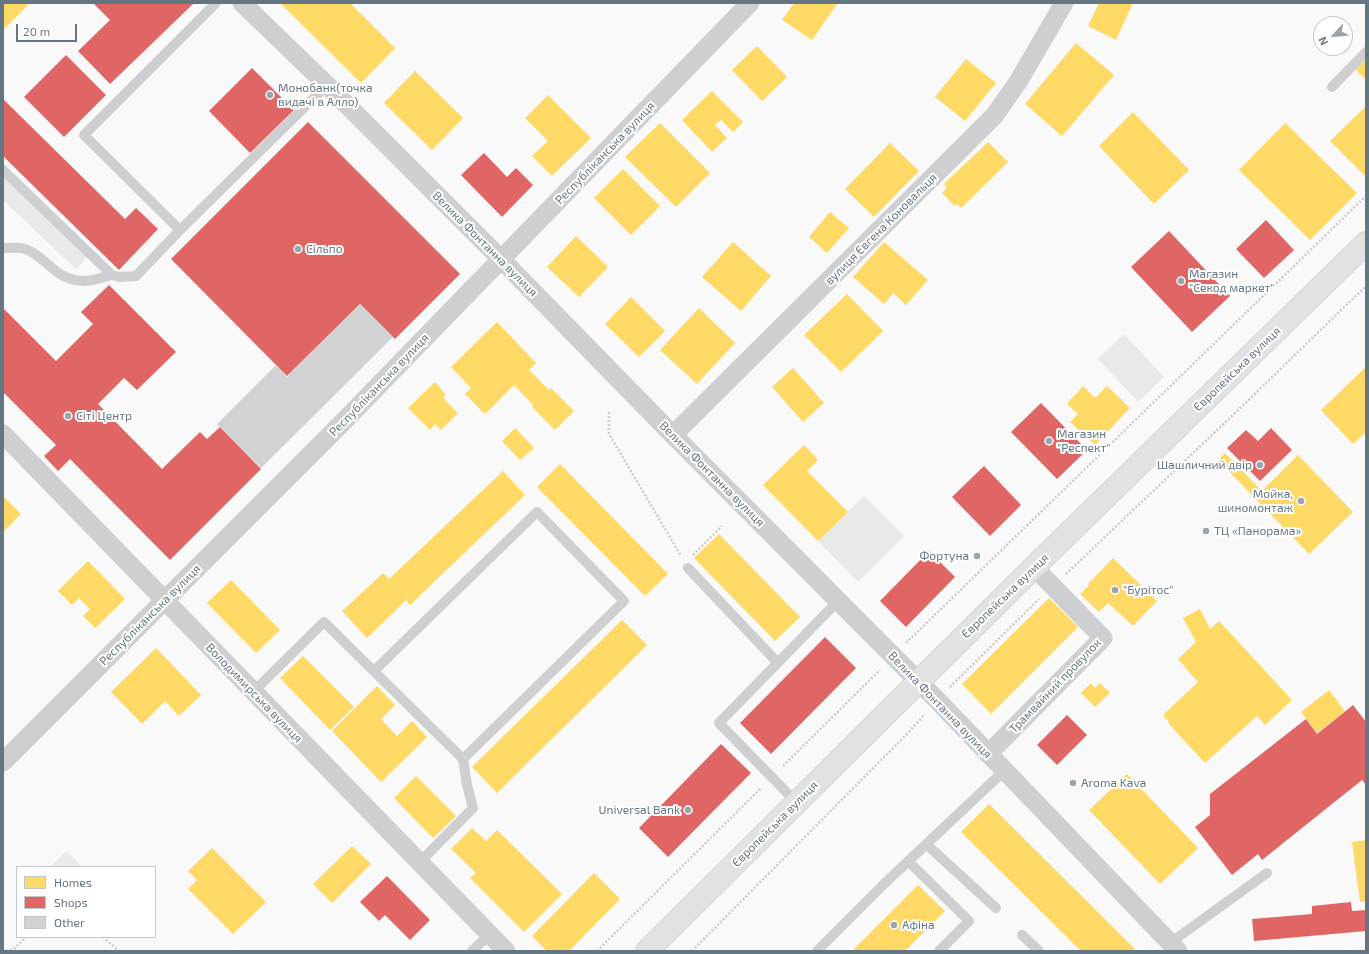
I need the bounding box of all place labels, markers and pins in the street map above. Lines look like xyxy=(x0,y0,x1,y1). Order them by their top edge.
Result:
place label: Монобанк(точка видачі в Алло) xyxy=(278,81,373,109)
marker: Монобанк(точка видачі в Алло) xyxy=(265,90,275,100)
place label: Сільпо xyxy=(306,242,343,256)
marker: Сільпо xyxy=(293,244,303,254)
place label: Магазин "Секод маркет" xyxy=(1189,267,1275,295)
marker: Магазин "Секод маркет" xyxy=(1176,276,1186,286)
place label: Сіті Центр xyxy=(76,409,132,423)
marker: Сіті Центр xyxy=(63,411,73,421)
place label: Магазин "Респект" xyxy=(1057,427,1111,455)
marker: Магазин "Респект" xyxy=(1044,436,1054,446)
place label: Шашличний двір xyxy=(1157,458,1252,472)
marker: Шашличний двір xyxy=(1255,460,1265,470)
place label: Мойка, шиномонтаж xyxy=(1218,487,1293,515)
marker: Мойка, шиномонтаж xyxy=(1296,496,1306,506)
place label: ТЦ «Панорама» xyxy=(1214,524,1301,538)
marker: ТЦ «Панорама» xyxy=(1201,526,1211,536)
place label: Фортуна xyxy=(919,549,969,563)
marker: Фортуна xyxy=(972,551,982,561)
place label: "Бурітос" xyxy=(1123,583,1174,597)
marker: "Бурітос" xyxy=(1110,585,1120,595)
place label: Aroma Kava xyxy=(1081,776,1146,790)
marker: Aroma Kava xyxy=(1068,778,1078,788)
place label: Universal Bank xyxy=(598,803,680,817)
marker: Universal Bank xyxy=(683,805,693,815)
place label: Афіна xyxy=(902,918,935,932)
marker: Афіна xyxy=(889,920,899,930)

